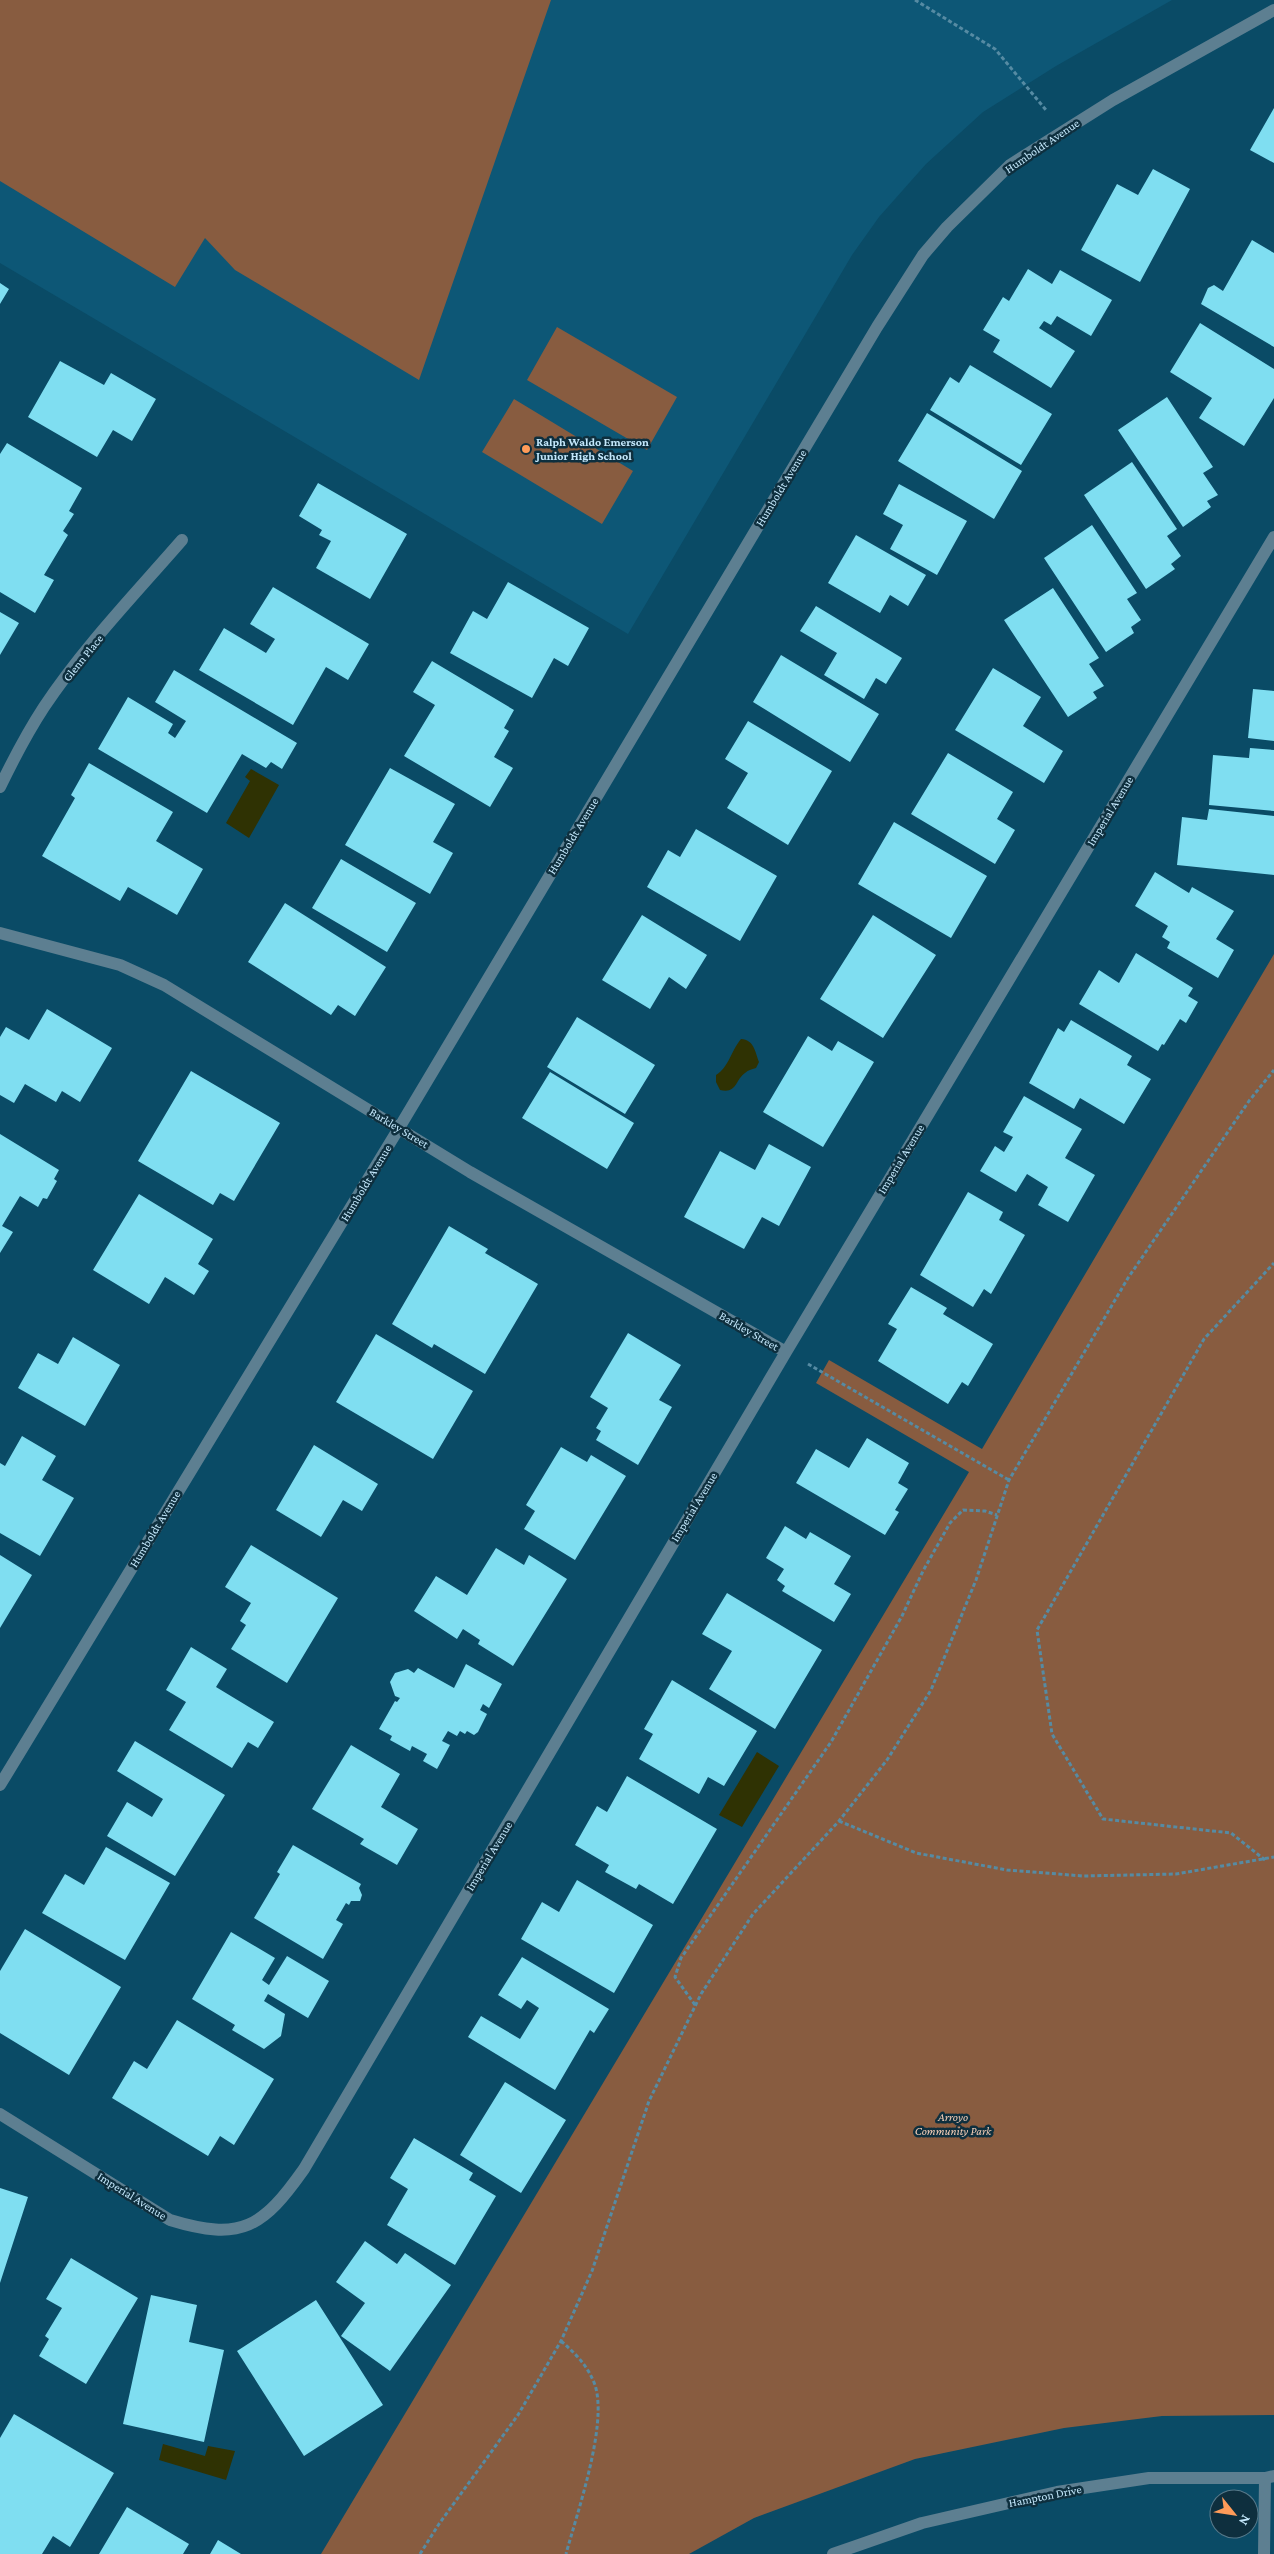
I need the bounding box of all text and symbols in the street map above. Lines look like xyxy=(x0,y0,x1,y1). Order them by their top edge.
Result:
street label: Humboldt Avenue xyxy=(1002,116,1082,176)
place label: Ralph Waldo Emerson Junior High School xyxy=(534,435,649,463)
marker: Ralph Waldo Emerson Junior High School xyxy=(520,443,532,455)
street label: Humboldt Avenue xyxy=(753,447,809,529)
street label: Glenn Place xyxy=(60,632,106,684)
street label: Imperial Avenue xyxy=(1084,774,1136,848)
street label: Humboldt Avenue xyxy=(545,795,601,877)
street label: Barkley Street xyxy=(367,1105,432,1152)
street label: Imperial Avenue xyxy=(875,1122,927,1196)
street label: Humboldt Avenue xyxy=(338,1142,394,1224)
street label: Barkley Street xyxy=(717,1308,782,1354)
street label: Imperial Avenue xyxy=(668,1470,720,1544)
street label: Humboldt Avenue xyxy=(127,1488,183,1570)
street label: Imperial Avenue xyxy=(463,1819,515,1893)
park label: Arroyo Community Park xyxy=(915,2110,992,2138)
street label: Imperial Avenue xyxy=(95,2169,169,2223)
street label: Hampton Drive xyxy=(1007,2482,1083,2510)
north arrow xyxy=(1209,2489,1259,2539)
text: N xyxy=(1236,2512,1255,2529)

